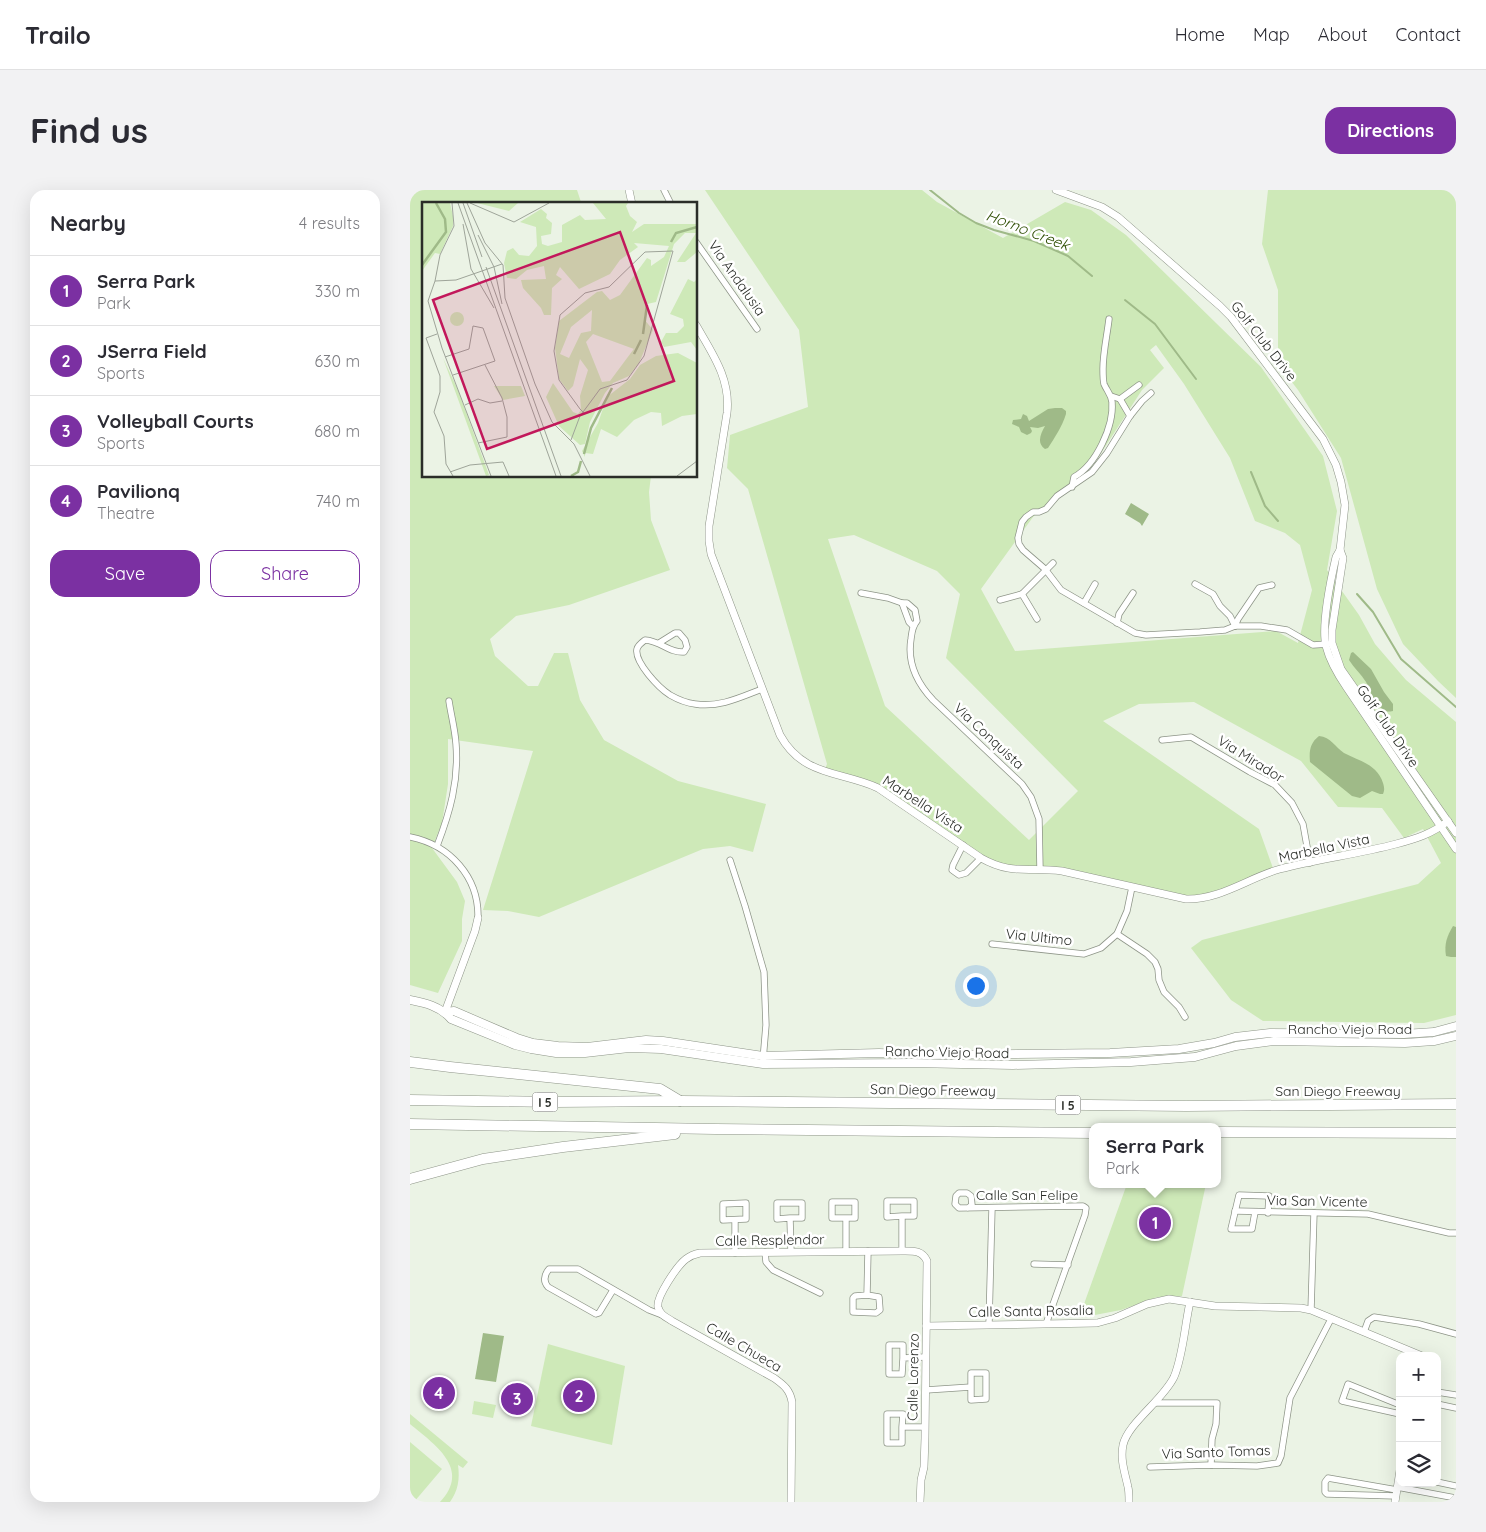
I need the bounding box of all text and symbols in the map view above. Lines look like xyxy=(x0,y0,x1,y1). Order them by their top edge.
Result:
text: Trailo xyxy=(25,20,91,50)
text: Home xyxy=(1175,23,1225,46)
text: Map xyxy=(1253,23,1290,46)
text: About xyxy=(1318,23,1368,46)
text: Contact xyxy=(1396,23,1461,46)
button: Directions xyxy=(1325,107,1456,154)
text: Find us xyxy=(30,108,148,152)
inset map xyxy=(422,202,698,478)
water label: Horno Creek xyxy=(984,205,1074,255)
text: Nearby xyxy=(50,210,126,236)
text: 4 results xyxy=(299,213,360,233)
street label: Via Andalusia xyxy=(704,237,770,319)
text: Serra Park xyxy=(97,269,195,293)
text: 1 xyxy=(63,281,69,301)
text: 330 m xyxy=(315,281,360,301)
text: Park xyxy=(97,293,131,313)
street label: Golf Club Drive xyxy=(1227,297,1301,385)
text: JSerra Field xyxy=(97,339,207,363)
text: 2 xyxy=(61,351,71,371)
text: 630 m xyxy=(315,351,360,371)
text: Sports xyxy=(97,363,145,383)
text: Volleyball Courts xyxy=(97,409,254,433)
text: 3 xyxy=(62,421,70,441)
text: 680 m xyxy=(314,421,360,441)
text: Sports xyxy=(97,433,145,453)
text: Pavilionq xyxy=(97,479,180,503)
text: 4 xyxy=(61,491,71,511)
text: 740 m xyxy=(316,491,360,511)
text: Theatre xyxy=(97,503,155,523)
button: Save xyxy=(50,550,200,597)
button: Share xyxy=(210,550,360,597)
street label: Golf Club Drive xyxy=(1353,681,1423,771)
street label: Via Conquista xyxy=(950,699,1028,773)
street label: Via Mirador xyxy=(1214,731,1288,787)
street label: Marbella Vista xyxy=(879,771,967,837)
street label: Marbella Vista xyxy=(1277,830,1371,866)
street label: Via Ultimo xyxy=(1005,925,1073,949)
your location xyxy=(963,973,989,999)
street label: Rancho Viejo Road xyxy=(1288,1020,1412,1038)
street label: Rancho Viejo Road xyxy=(885,1042,1009,1062)
street label: San Diego Freeway xyxy=(870,1080,996,1100)
street label: San Diego Freeway xyxy=(1275,1082,1401,1100)
road number: I 5 xyxy=(532,1092,558,1112)
road number: I 5 xyxy=(1056,1096,1080,1114)
popup xyxy=(1089,1123,1221,1188)
text: Serra Park xyxy=(1106,1134,1204,1158)
text: Park xyxy=(1106,1158,1140,1178)
street label: Calle San Felipe xyxy=(976,1186,1078,1204)
street label: Via San Vicente xyxy=(1266,1191,1368,1211)
pin: 1 xyxy=(1139,1204,1171,1242)
street label: Calle Resplendor xyxy=(715,1230,825,1250)
street label: Calle Santa Rosalia xyxy=(968,1301,1094,1321)
street label: Calle Chueca xyxy=(703,1318,785,1376)
street label: Calle Lorenzo xyxy=(903,1333,923,1421)
map controls xyxy=(1396,1352,1441,1487)
button: + xyxy=(1396,1352,1441,1397)
pin: 4 xyxy=(423,1374,455,1412)
pin: 2 xyxy=(563,1377,595,1415)
pin: 3 xyxy=(501,1380,533,1418)
button: − xyxy=(1396,1397,1441,1442)
street label: Via Santo Tomas xyxy=(1161,1441,1271,1463)
button: layers xyxy=(1396,1442,1441,1487)

